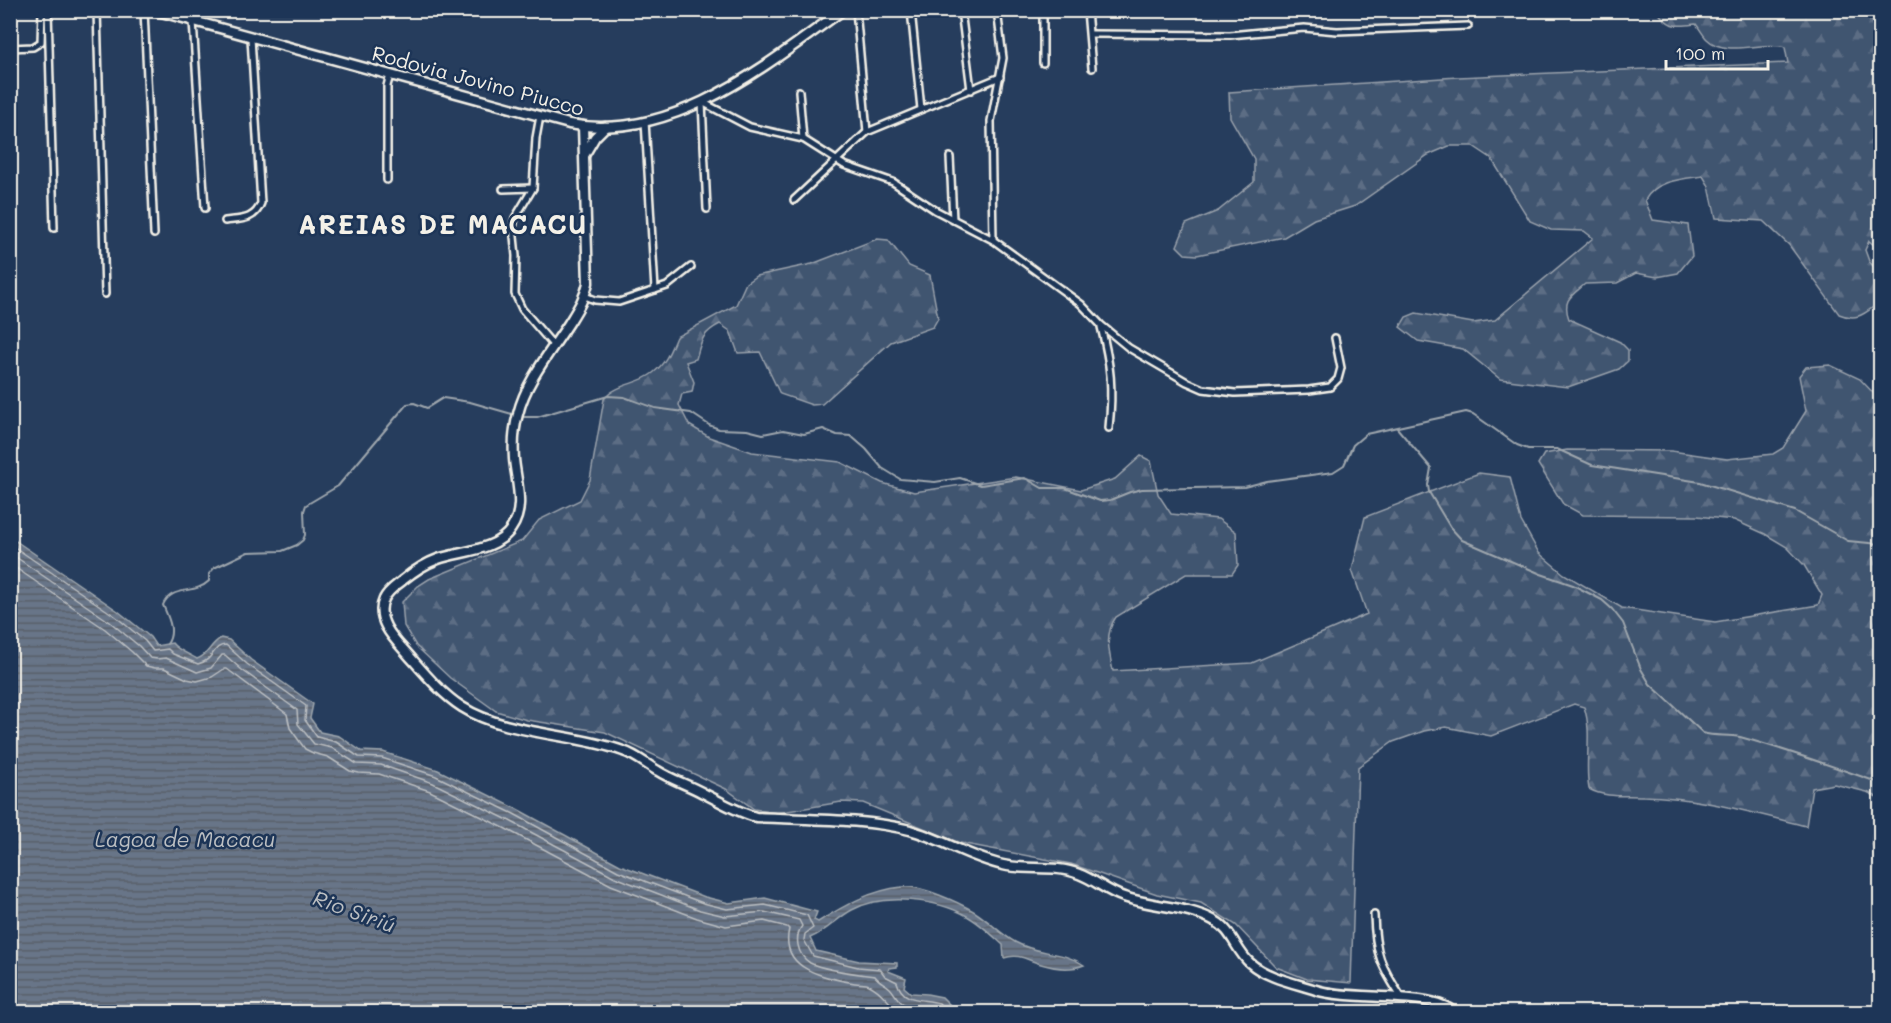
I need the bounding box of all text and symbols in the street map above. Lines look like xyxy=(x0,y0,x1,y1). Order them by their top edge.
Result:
scale bar xyxy=(1666,33,1768,71)
street label: Rodovia Jovino Piucco xyxy=(369,39,587,121)
text: 100 m xyxy=(1675,41,1725,65)
district label: AREIAS DE MACACU xyxy=(298,207,588,241)
water label: Lagoa de Macacu xyxy=(95,825,275,852)
water label: Rio Siriú xyxy=(310,883,399,938)

